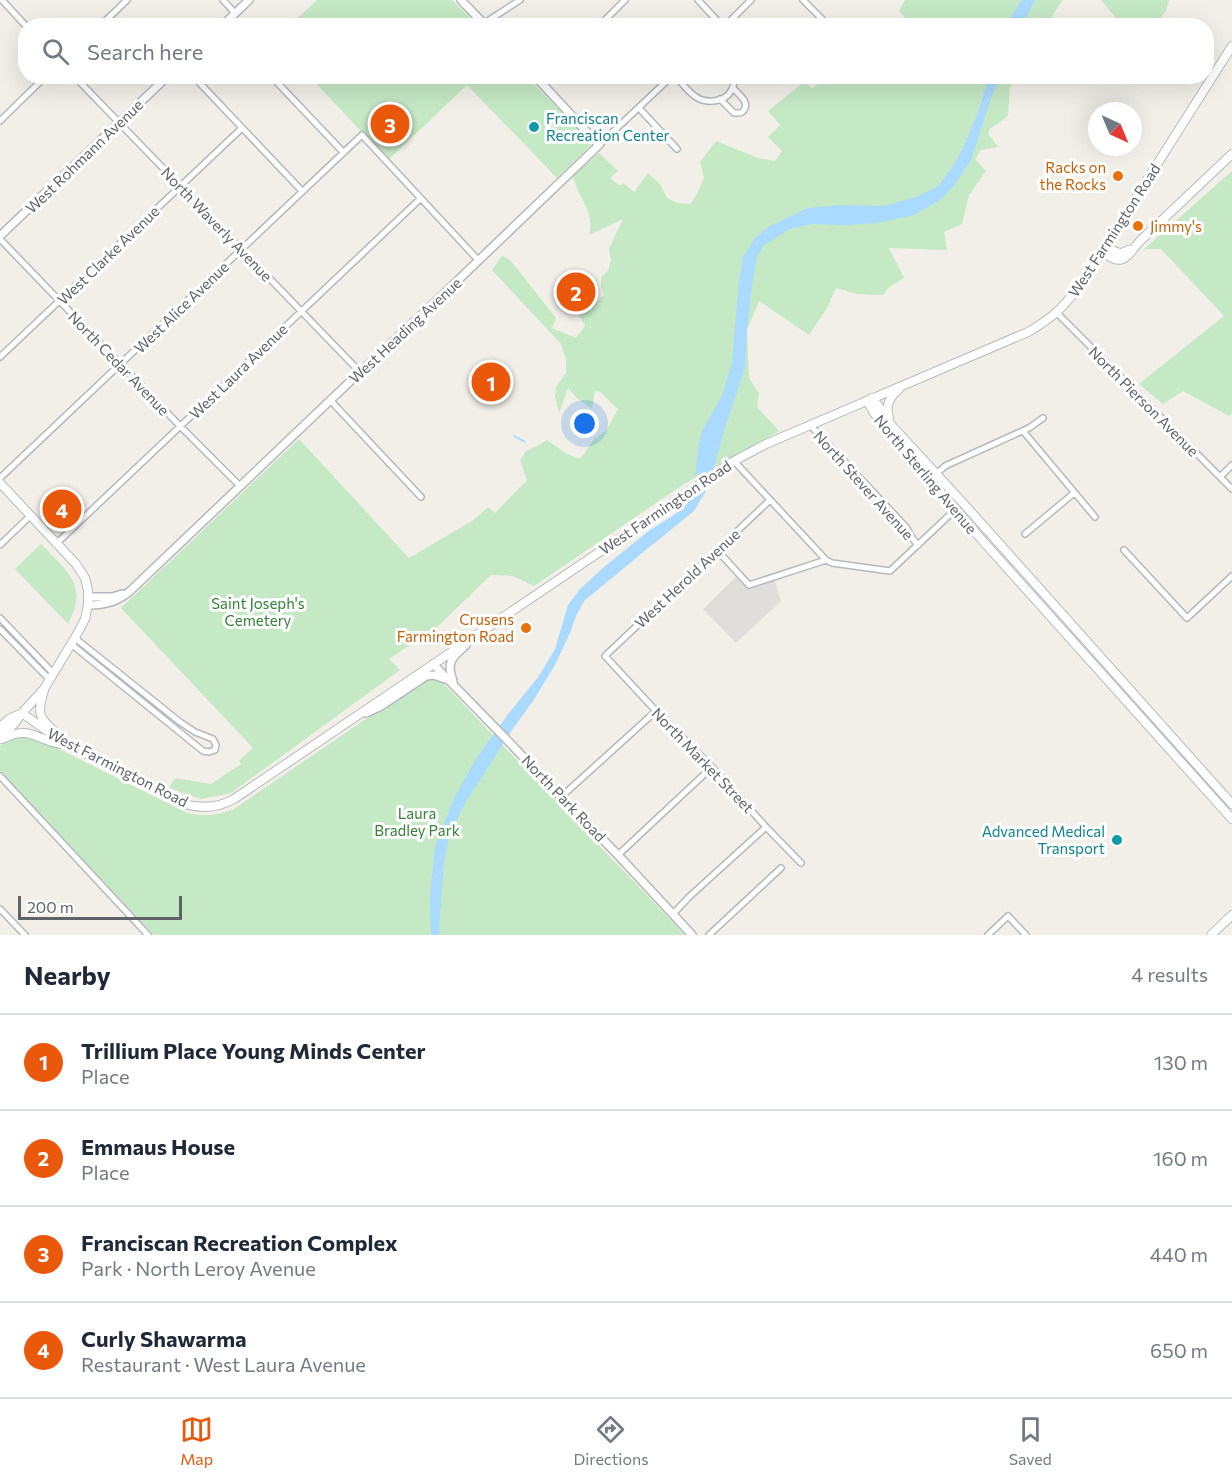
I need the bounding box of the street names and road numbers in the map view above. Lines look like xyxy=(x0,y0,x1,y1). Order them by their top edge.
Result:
street label: West Rohmann Avenue xyxy=(22,95,146,217)
street label: West Farmington Road xyxy=(1064,160,1164,300)
street label: North Waverly Avenue xyxy=(158,163,276,285)
street label: West Clarke Avenue xyxy=(53,202,163,308)
street label: West Alice Avenue xyxy=(130,257,232,357)
street label: West Heading Avenue xyxy=(345,273,465,387)
street label: North Cedar Avenue xyxy=(65,307,173,419)
street label: West Laura Avenue xyxy=(185,320,291,422)
street label: North Pierson Avenue xyxy=(1085,342,1203,460)
street label: North Sterling Avenue xyxy=(871,411,981,537)
street label: North Stever Avenue xyxy=(810,427,918,543)
street label: West Farmington Road xyxy=(596,456,734,558)
street label: West Herold Avenue xyxy=(631,525,743,631)
street label: North Market Street xyxy=(648,704,758,816)
street label: West Farmington Road xyxy=(45,724,191,810)
street label: North Park Road xyxy=(518,751,610,845)

